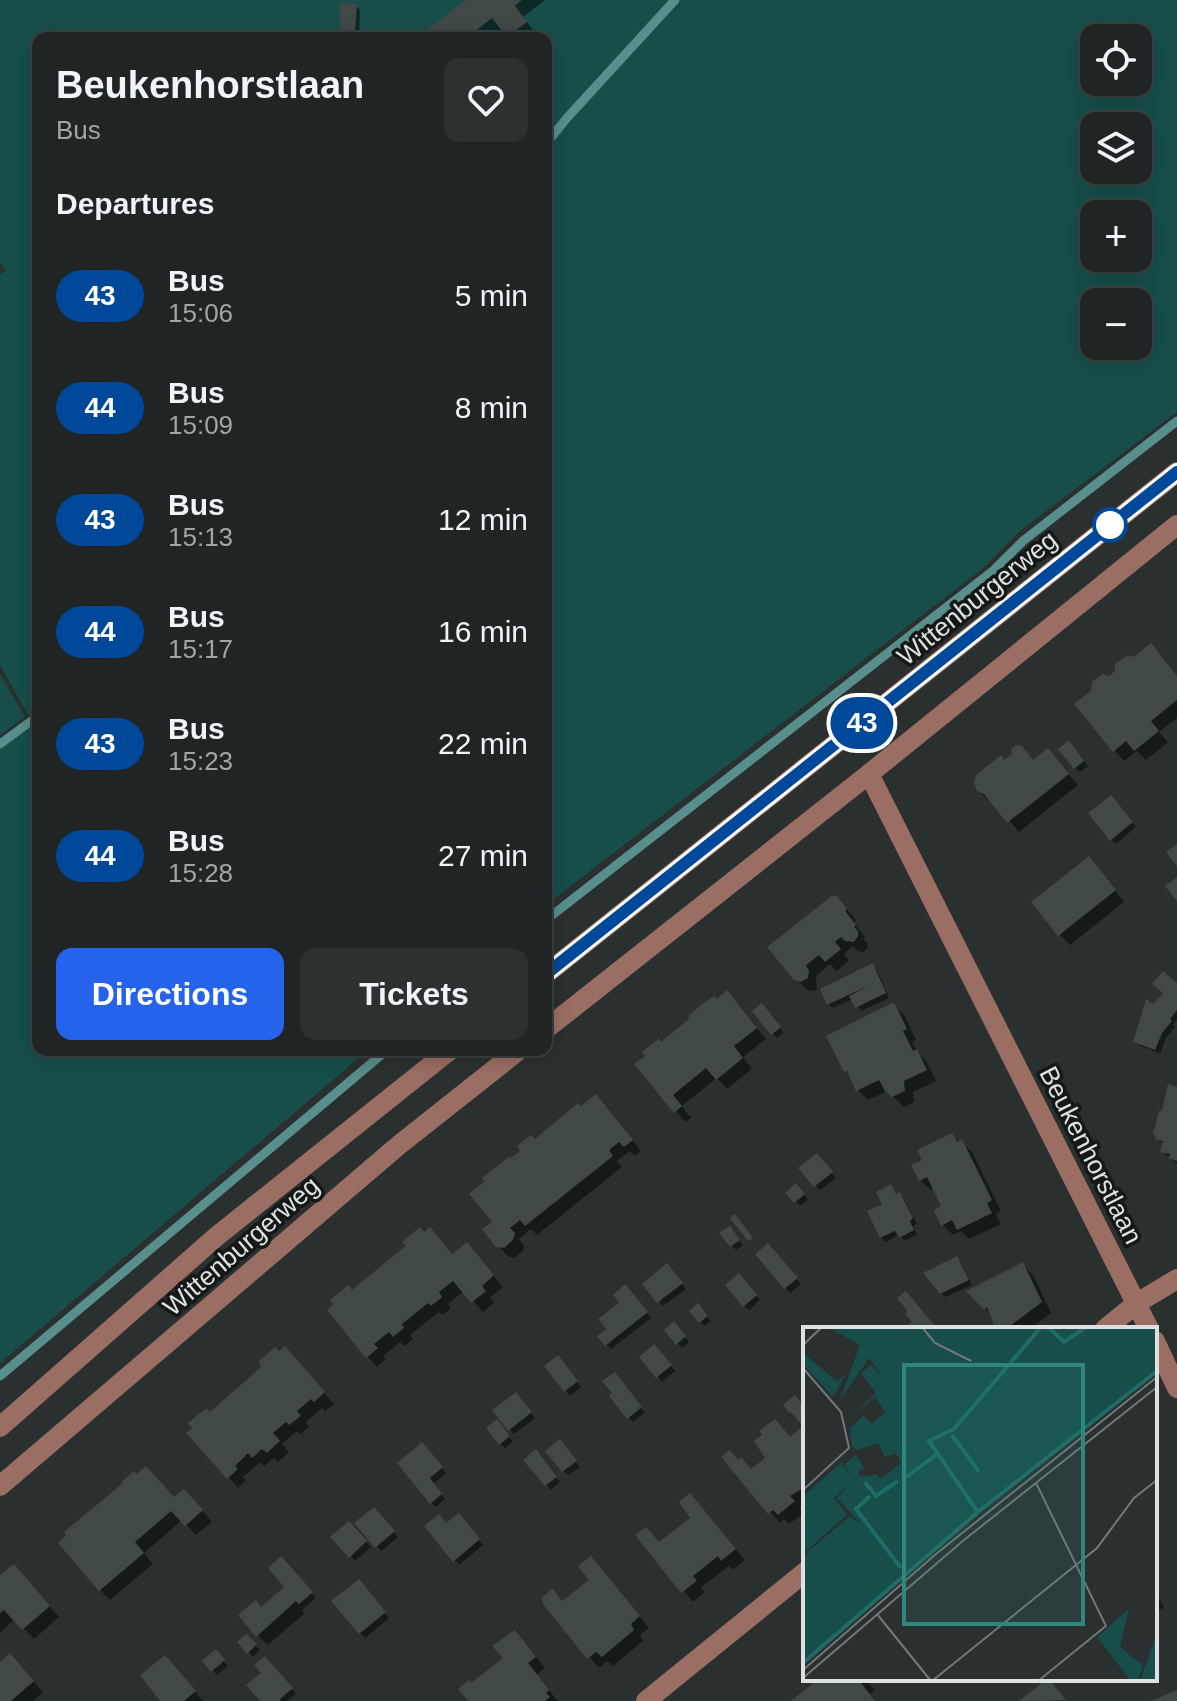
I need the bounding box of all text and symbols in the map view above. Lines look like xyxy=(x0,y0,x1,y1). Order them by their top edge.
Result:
map controls xyxy=(1080,24,1152,360)
button: locate xyxy=(1080,24,1152,96)
button: heart xyxy=(444,58,528,142)
text: Beukenhorstlaan xyxy=(56,64,364,106)
button: layers xyxy=(1080,112,1152,184)
text: Bus xyxy=(56,115,101,145)
text: Departures xyxy=(56,187,214,220)
button: + xyxy=(1080,200,1152,272)
text: Bus xyxy=(168,264,225,297)
text: 5 min xyxy=(455,279,528,312)
text: 43 xyxy=(84,280,116,311)
button: − xyxy=(1080,288,1152,360)
text: 15:06 xyxy=(168,298,233,328)
text: Bus xyxy=(168,376,225,409)
text: 8 min xyxy=(455,391,528,424)
text: 44 xyxy=(84,392,116,423)
text: 15:09 xyxy=(168,410,233,440)
text: Bus xyxy=(168,488,225,521)
text: 12 min xyxy=(438,503,528,536)
text: 43 xyxy=(84,504,116,535)
unlabelled marker xyxy=(1093,508,1127,542)
text: 15:13 xyxy=(168,522,233,552)
street label: Wittenburgerweg xyxy=(891,524,1063,672)
text: Bus xyxy=(168,600,225,633)
text: 16 min xyxy=(438,615,528,648)
text: 44 xyxy=(84,616,116,647)
text: 15:17 xyxy=(168,634,233,664)
line badge: 43 xyxy=(826,697,898,749)
text: 43 xyxy=(846,707,878,738)
text: Bus xyxy=(168,712,225,745)
text: 22 min xyxy=(438,727,528,760)
text: 43 xyxy=(84,728,116,759)
text: 15:23 xyxy=(168,746,233,776)
text: Bus xyxy=(168,824,225,857)
text: 27 min xyxy=(438,839,528,872)
text: 44 xyxy=(84,840,116,871)
text: 15:28 xyxy=(168,858,233,888)
button: Directions xyxy=(56,948,284,1040)
button: Tickets xyxy=(300,948,528,1040)
street label: Beukenhorstlaan xyxy=(1033,1061,1149,1249)
street label: Wittenburgerweg xyxy=(157,1170,325,1322)
inset map xyxy=(803,1327,1157,1681)

